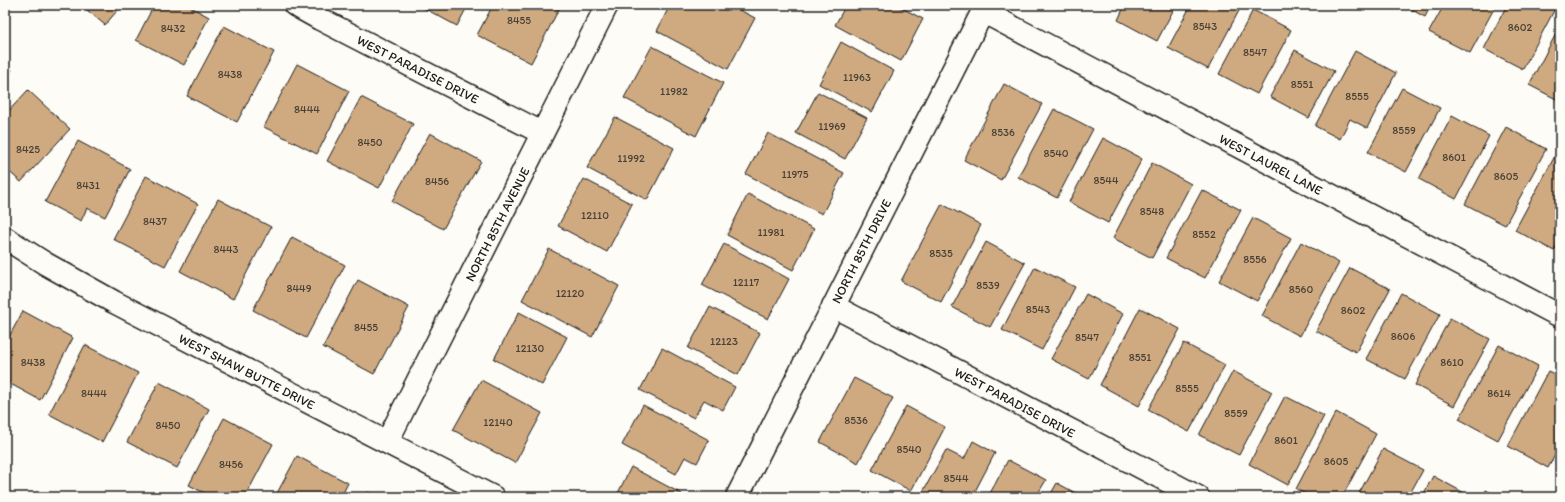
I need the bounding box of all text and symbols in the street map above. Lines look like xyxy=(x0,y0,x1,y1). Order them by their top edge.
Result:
house number: 8455 xyxy=(507,14,531,27)
house number: 8543 xyxy=(1193,20,1217,33)
house number: 8602 xyxy=(1508,21,1532,34)
house number: 8432 xyxy=(161,22,185,35)
street label: WEST PARADISE DRIVE xyxy=(354,32,481,107)
house number: 8547 xyxy=(1243,46,1267,59)
house number: 8438 xyxy=(218,68,242,81)
house number: 11963 xyxy=(843,71,871,84)
house number: 8551 xyxy=(1291,78,1313,91)
house number: 11982 xyxy=(660,85,688,98)
house number: 8555 xyxy=(1345,90,1369,103)
house number: 8444 xyxy=(294,103,320,116)
house number: 11969 xyxy=(818,120,846,133)
house number: 8559 xyxy=(1392,124,1416,137)
house number: 8536 xyxy=(991,126,1015,139)
street label: WEST LAUREL LANE xyxy=(1217,131,1325,198)
house number: 8450 xyxy=(357,136,383,149)
house number: 8425 xyxy=(16,143,40,156)
house number: 8540 xyxy=(1043,147,1069,160)
house number: 8601 xyxy=(1442,151,1466,164)
house number: 11992 xyxy=(617,152,645,165)
street label: NORTH 85TH AVENUE xyxy=(462,165,533,284)
house number: 11975 xyxy=(781,168,809,181)
house number: 8605 xyxy=(1494,170,1518,183)
house number: 8544 xyxy=(1093,174,1119,187)
house number: 8456 xyxy=(425,175,449,188)
house number: 8431 xyxy=(76,179,100,192)
street label: NORTH 85TH DRIVE xyxy=(829,197,894,306)
house number: 8548 xyxy=(1140,205,1164,218)
house number: 12110 xyxy=(581,209,609,222)
house number: 8437 xyxy=(143,215,168,228)
house number: 11981 xyxy=(757,226,785,239)
house number: 8552 xyxy=(1192,228,1216,241)
house number: 8443 xyxy=(213,243,239,256)
house number: 8535 xyxy=(929,247,953,260)
house number: 8556 xyxy=(1243,253,1267,266)
house number: 12117 xyxy=(733,276,760,289)
house number: 8539 xyxy=(976,279,1000,292)
house number: 8449 xyxy=(286,282,312,295)
house number: 8560 xyxy=(1289,283,1313,296)
house number: 12120 xyxy=(556,287,584,300)
house number: 8543 xyxy=(1026,303,1050,316)
house number: 8602 xyxy=(1341,304,1365,317)
house number: 8455 xyxy=(354,321,378,334)
street label: WEST SHAW BUTTE DRIVE xyxy=(176,330,317,412)
house number: 8606 xyxy=(1391,330,1415,343)
house number: 8547 xyxy=(1075,331,1099,344)
house number: 12123 xyxy=(710,335,738,348)
house number: 12130 xyxy=(516,342,545,355)
house number: 8551 xyxy=(1129,351,1151,364)
house number: 8438 xyxy=(21,356,45,369)
house number: 8610 xyxy=(1440,356,1464,369)
street label: WEST PARADISE DRIVE xyxy=(952,364,1078,441)
house number: 8555 xyxy=(1175,382,1199,395)
house number: 8444 xyxy=(81,387,107,400)
house number: 8614 xyxy=(1487,387,1511,400)
house number: 8559 xyxy=(1224,407,1248,420)
house number: 8536 xyxy=(844,414,868,427)
house number: 12140 xyxy=(483,416,513,429)
house number: 8450 xyxy=(155,419,181,432)
house number: 8601 xyxy=(1274,434,1298,447)
house number: 8540 xyxy=(896,443,922,456)
house number: 8605 xyxy=(1324,455,1348,468)
house number: 8456 xyxy=(219,458,243,471)
house number: 8544 xyxy=(943,472,969,485)

